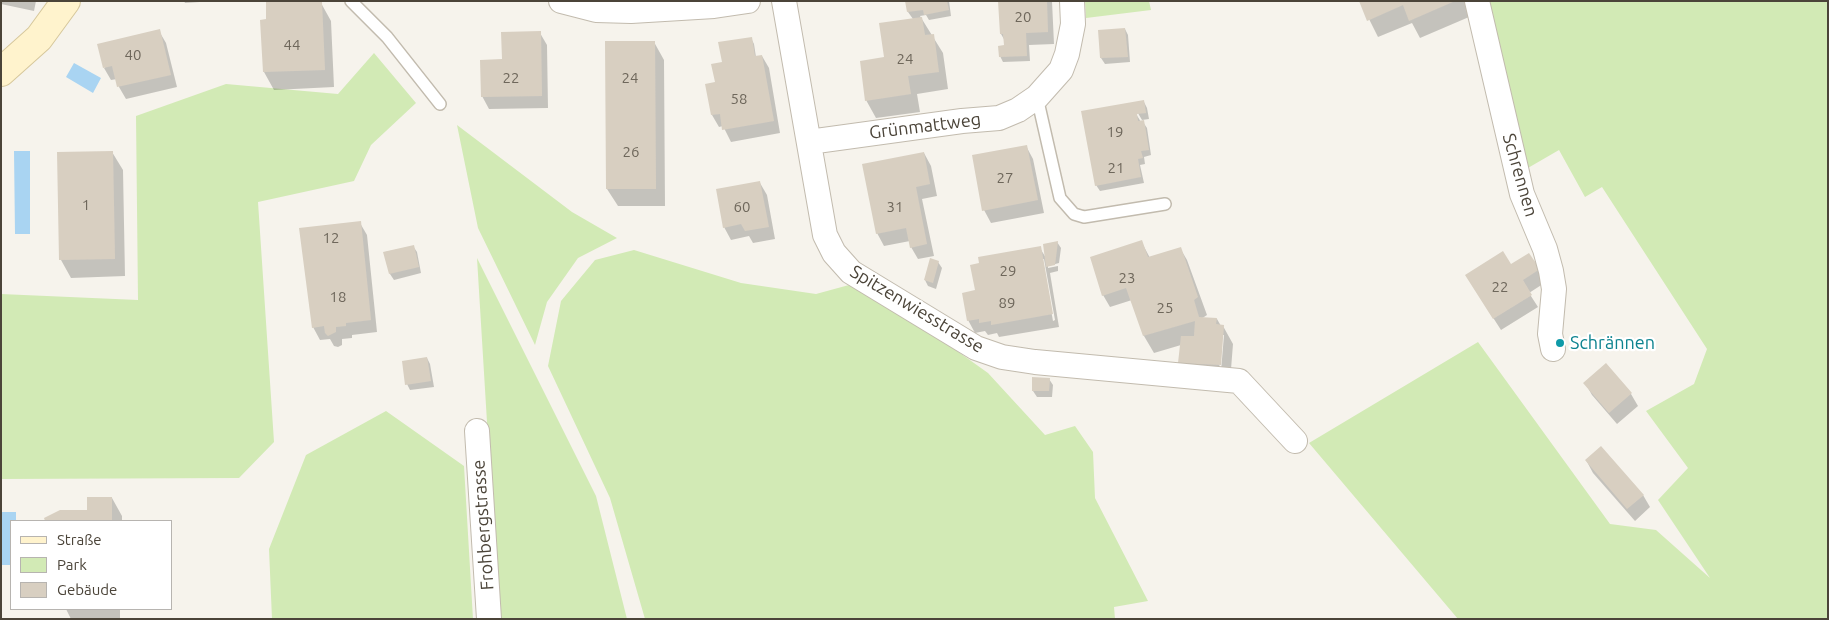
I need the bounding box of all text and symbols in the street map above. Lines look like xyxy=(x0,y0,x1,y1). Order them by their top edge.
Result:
house number: 20 xyxy=(1015,8,1031,26)
house number: 44 xyxy=(284,36,300,54)
house number: 40 xyxy=(125,46,141,64)
house number: 24 xyxy=(897,50,913,68)
house number: 22 xyxy=(503,69,519,87)
house number: 24 xyxy=(622,69,638,87)
house number: 58 xyxy=(731,90,747,108)
street label: Grünmattweg xyxy=(868,108,982,144)
house number: 19 xyxy=(1107,123,1123,141)
street label: Schrennen xyxy=(1498,131,1542,219)
house number: 26 xyxy=(623,143,639,161)
house number: 21 xyxy=(1108,159,1124,177)
house number: 27 xyxy=(997,169,1013,187)
house number: 1 xyxy=(82,196,90,214)
house number: 60 xyxy=(734,198,750,216)
house number: 31 xyxy=(887,198,903,216)
house number: 12 xyxy=(323,229,339,247)
street label: Spitzenwiesstrasse xyxy=(846,261,988,357)
house number: 29 xyxy=(1000,262,1016,280)
house number: 23 xyxy=(1119,269,1135,287)
house number: 22 xyxy=(1492,278,1508,296)
house number: 18 xyxy=(330,288,346,306)
house number: 89 xyxy=(999,294,1015,312)
house number: 25 xyxy=(1157,299,1173,317)
place label: Schrännen xyxy=(1570,332,1655,354)
marker: Schrännen xyxy=(1554,337,1566,349)
street label: Frohbergstrasse xyxy=(468,459,498,591)
legend xyxy=(10,520,172,610)
text: Straße xyxy=(57,531,101,548)
text: Park xyxy=(57,556,87,573)
text: Gebäude xyxy=(57,581,117,598)

